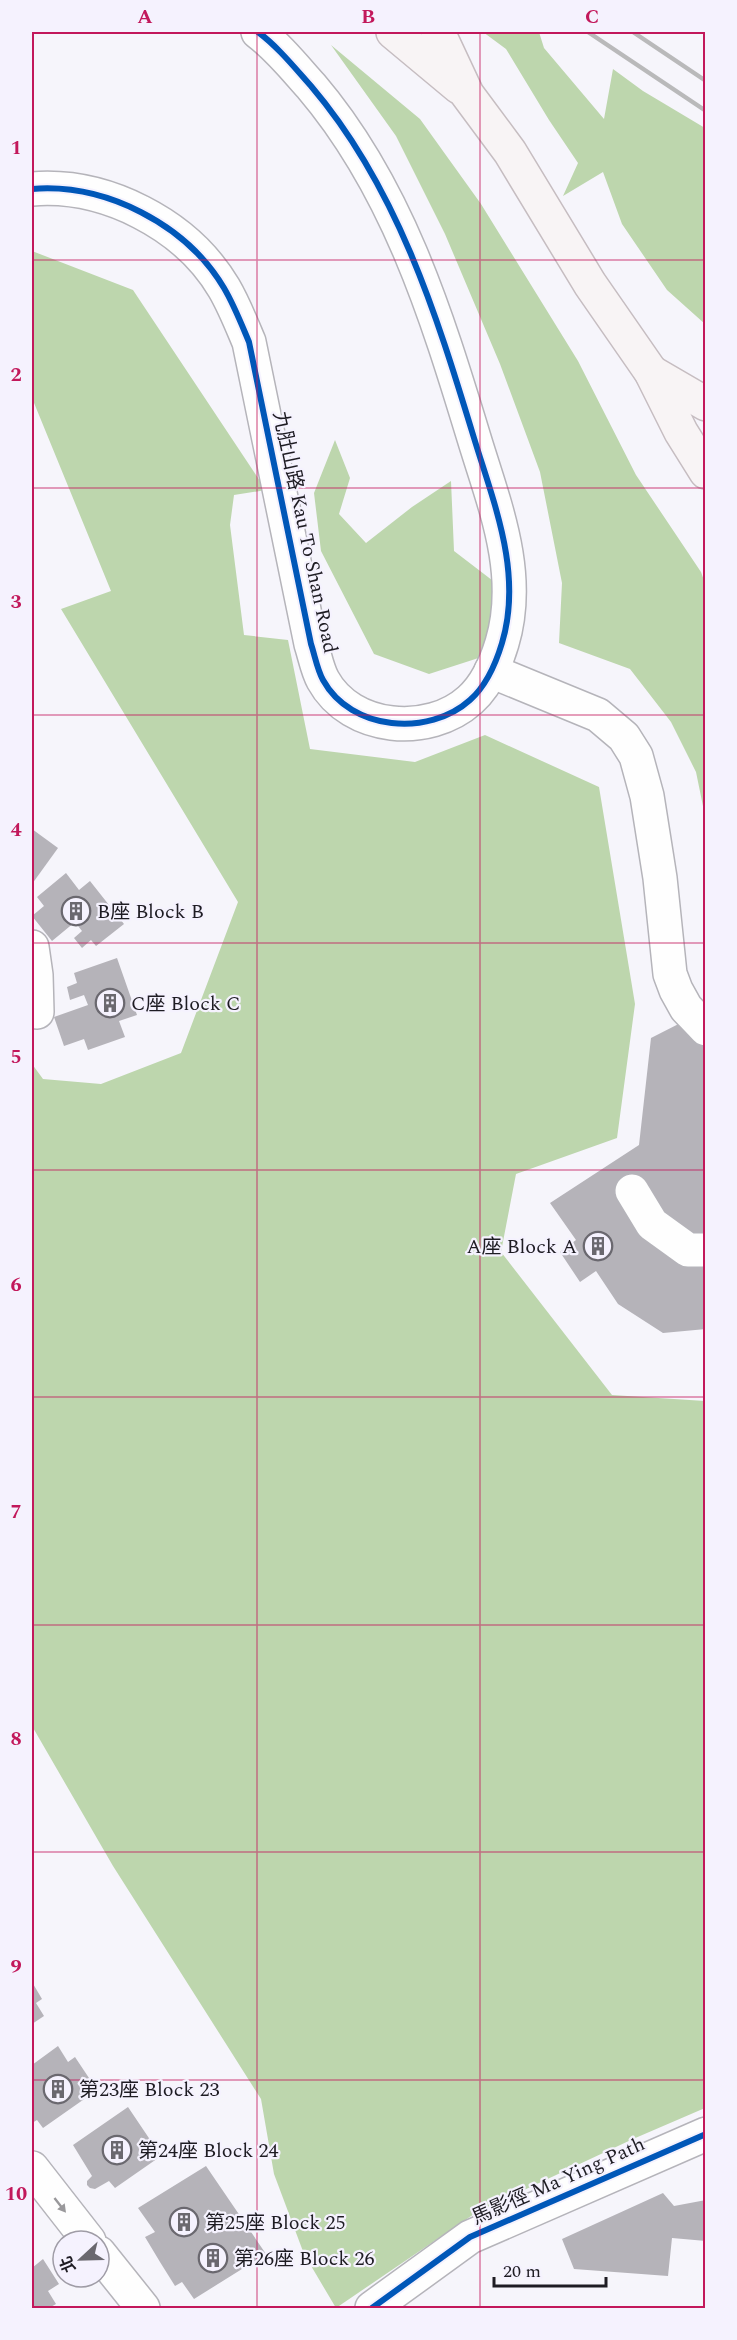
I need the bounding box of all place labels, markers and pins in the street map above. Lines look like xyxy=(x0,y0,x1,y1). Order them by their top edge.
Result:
building icon: B座 Block B xyxy=(60,895,92,927)
place label: B座 Block B xyxy=(97,897,204,927)
building icon: C座 Block C xyxy=(94,987,126,1019)
place label: C座 Block C xyxy=(131,989,241,1019)
building icon: A座 Block A xyxy=(582,1230,614,1262)
place label: A座 Block A xyxy=(467,1232,577,1262)
building icon: 第23座 Block 23 xyxy=(42,2073,74,2105)
place label: 第23座 Block 23 xyxy=(79,2075,219,2105)
building icon: 第24座 Block 24 xyxy=(101,2134,133,2166)
place label: 第24座 Block 24 xyxy=(138,2136,278,2166)
building icon: 第25座 Block 25 xyxy=(168,2206,200,2238)
place label: 第25座 Block 25 xyxy=(205,2208,345,2238)
building icon: 第26座 Block 26 xyxy=(197,2242,229,2274)
place label: 第26座 Block 26 xyxy=(234,2244,374,2274)

